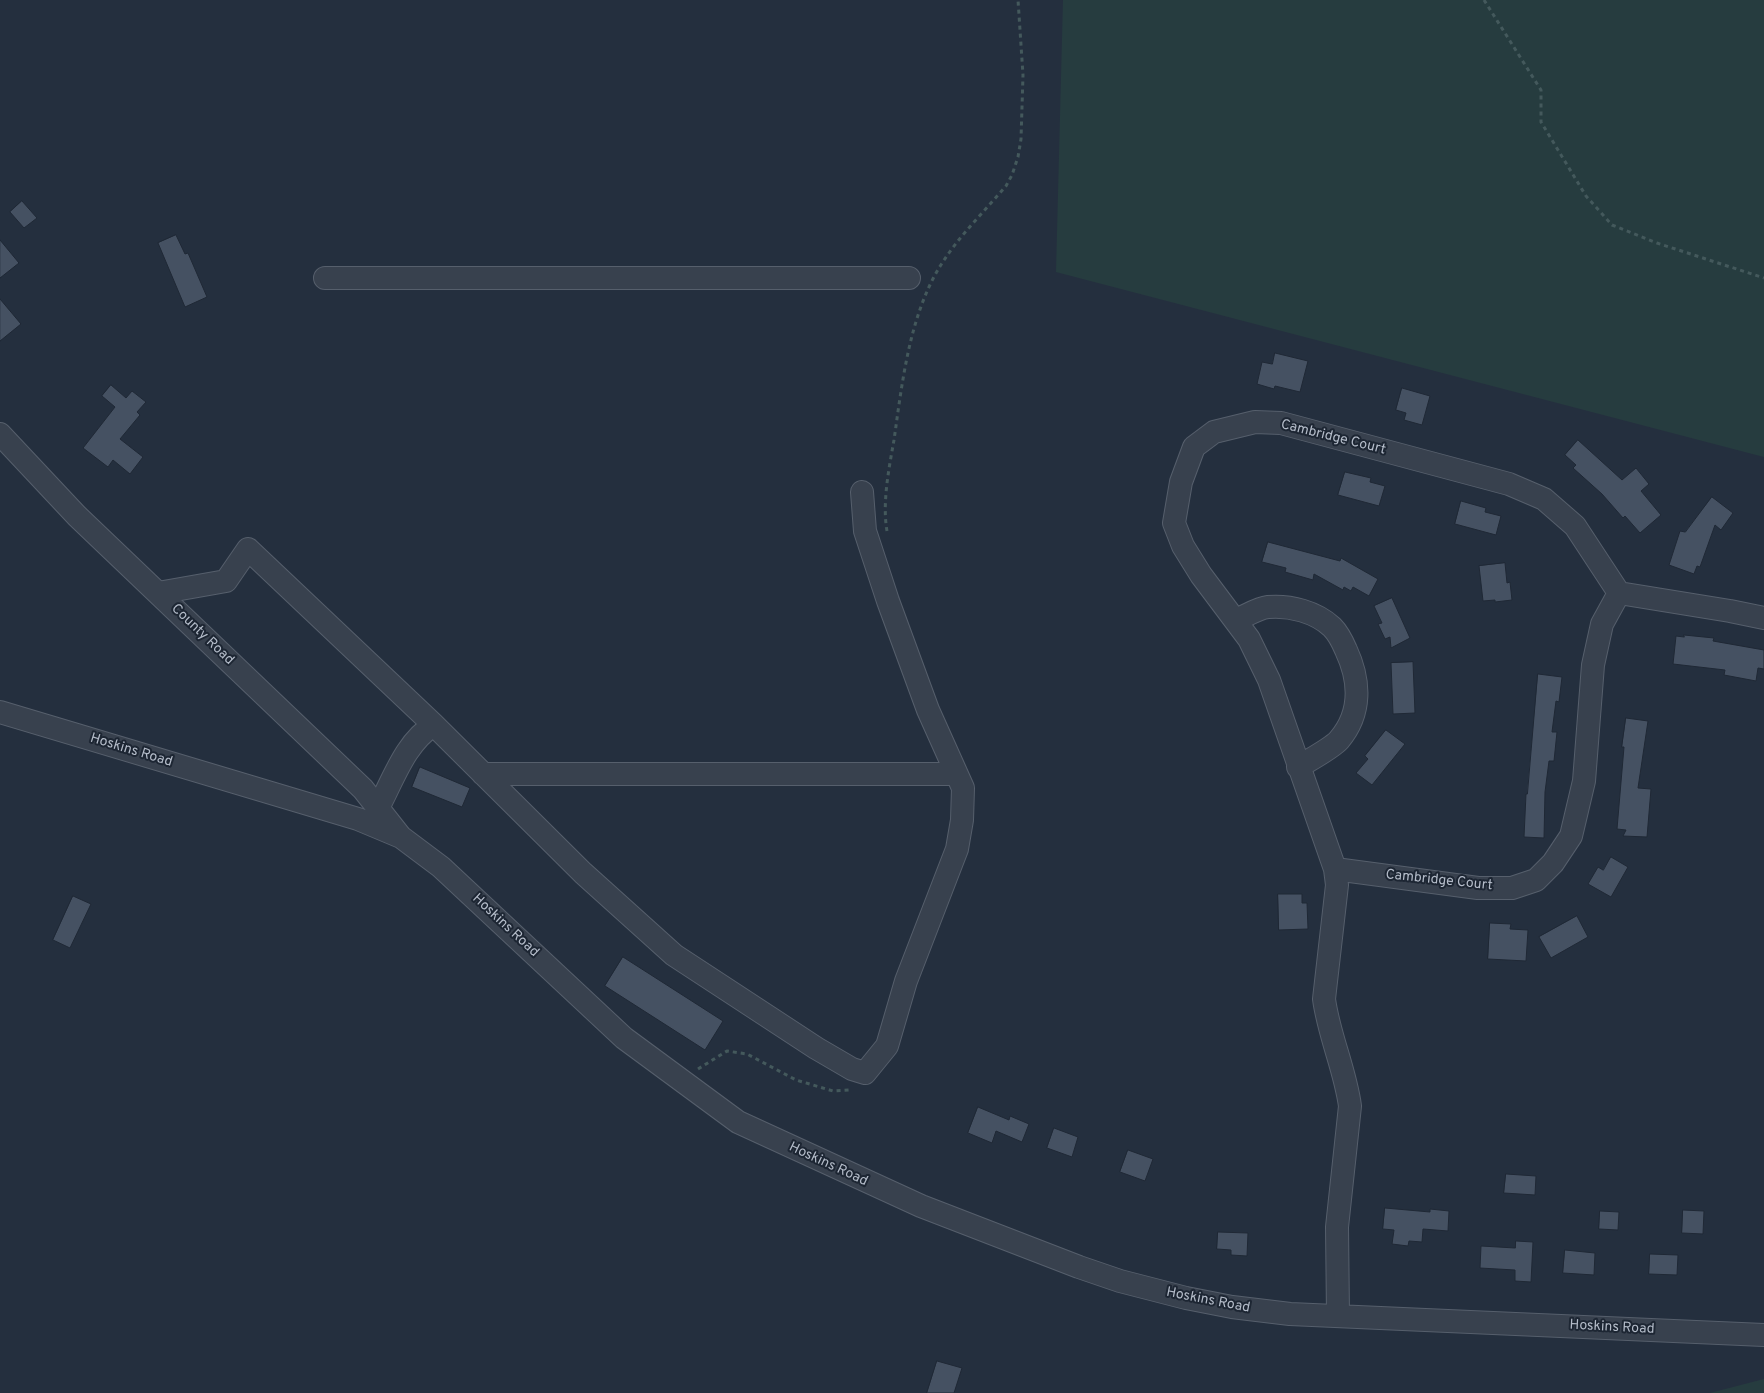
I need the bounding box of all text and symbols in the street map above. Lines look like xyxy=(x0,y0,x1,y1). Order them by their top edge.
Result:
street label: Cambridge Court xyxy=(1279,417,1387,459)
street label: County Road xyxy=(167,601,237,669)
street label: Hoskins Road xyxy=(88,731,174,771)
street label: Cambridge Court xyxy=(1385,867,1493,895)
street label: Hoskins Road xyxy=(468,891,542,961)
street label: Hoskins Road xyxy=(786,1139,870,1191)
street label: Hoskins Road xyxy=(1165,1285,1251,1317)
street label: Hoskins Road xyxy=(1569,1317,1655,1339)

